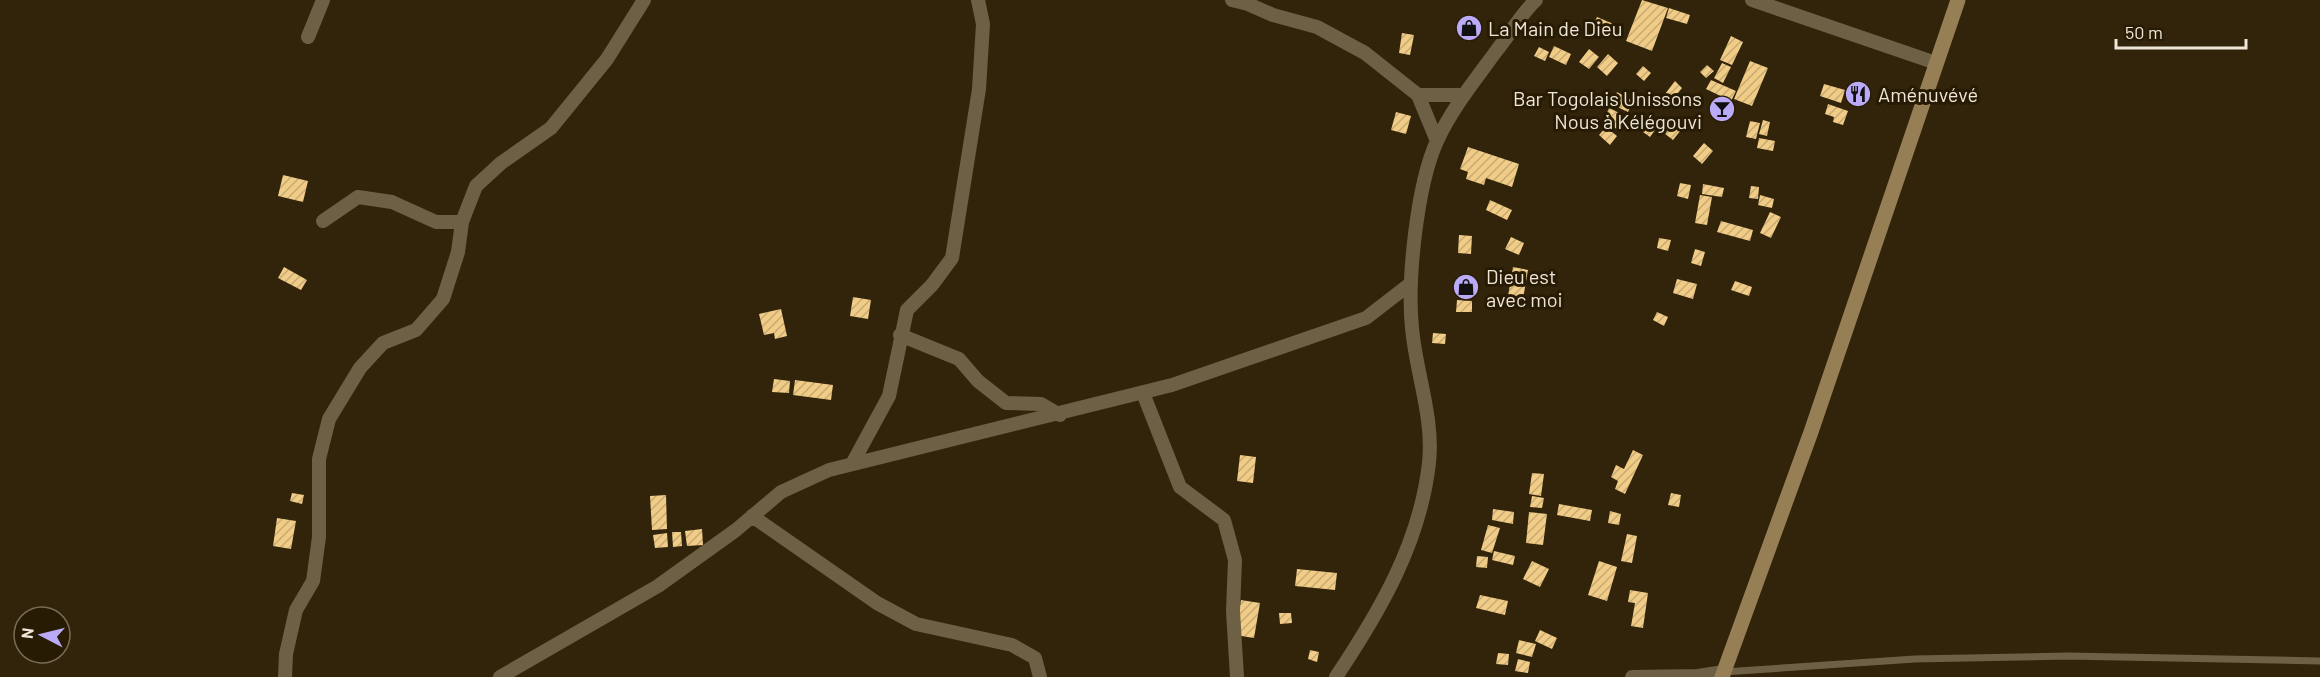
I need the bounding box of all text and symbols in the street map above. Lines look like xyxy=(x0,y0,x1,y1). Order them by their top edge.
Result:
scale bar xyxy=(2116,12,2246,50)
shop icon: La Main de Dieu xyxy=(1454,13,1484,43)
place label: La Main de Dieu xyxy=(1488,16,1622,40)
text: 50 m xyxy=(2125,21,2163,43)
restaurant icon: Aménuvévé xyxy=(1843,79,1873,109)
place label: Aménuvévé xyxy=(1878,82,1978,106)
place label: Bar Togolais Unissons Nous à Kélégouvi xyxy=(1513,86,1702,133)
bar icon: Bar Togolais Unissons Nous à Kélégouvi xyxy=(1707,94,1737,124)
place label: Dieu est avec moi xyxy=(1486,264,1563,311)
shop icon: Dieu est avec moi xyxy=(1451,272,1481,302)
north arrow xyxy=(12,605,72,665)
text: N xyxy=(17,627,37,640)

